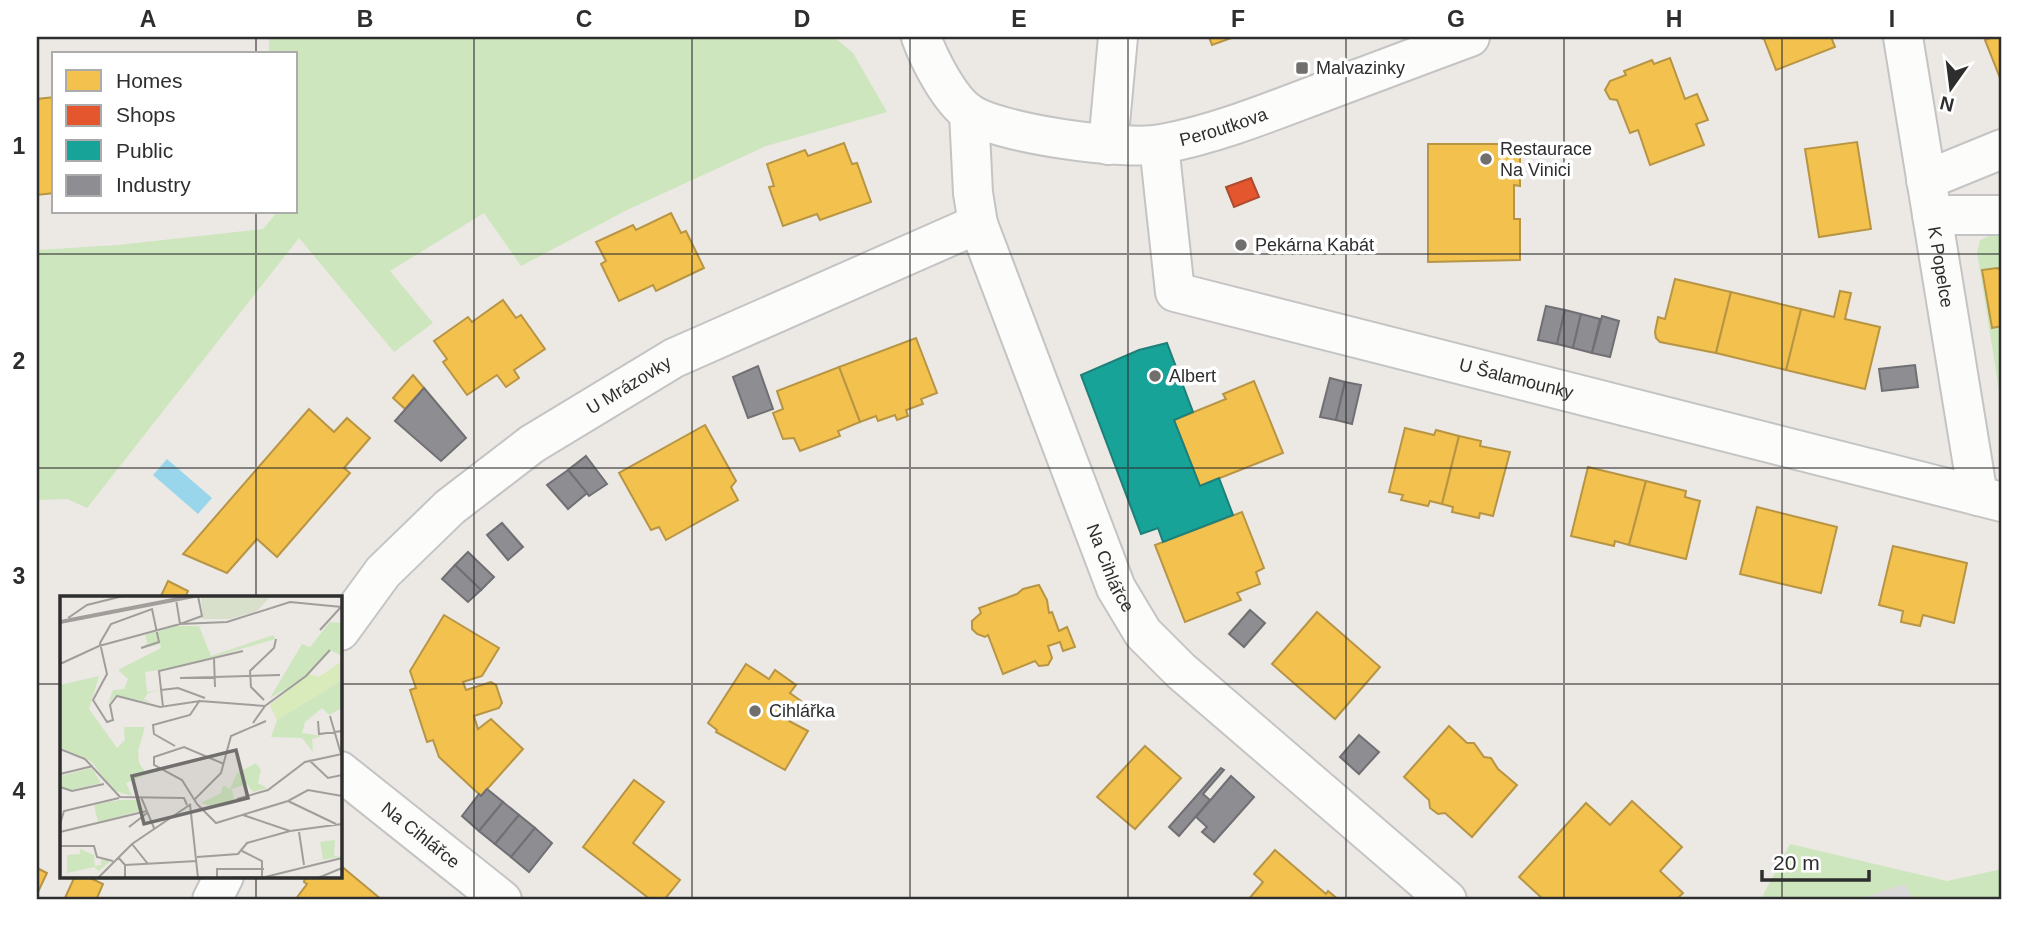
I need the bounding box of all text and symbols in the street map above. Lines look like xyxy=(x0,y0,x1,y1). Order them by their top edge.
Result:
text: A xyxy=(140,6,156,32)
text: B xyxy=(357,6,373,32)
text: C xyxy=(576,6,592,32)
text: D xyxy=(794,6,810,32)
text: E xyxy=(1011,6,1027,32)
text: F xyxy=(1231,6,1245,32)
text: G xyxy=(1447,6,1465,32)
text: H xyxy=(1666,6,1682,32)
text: I xyxy=(1889,6,1895,32)
legend xyxy=(52,52,298,214)
north arrow xyxy=(1916,52,1986,122)
place label: Malvazinky xyxy=(1316,58,1405,78)
marker: Malvazinky xyxy=(1294,60,1310,76)
text: Homes xyxy=(116,69,183,92)
text: N xyxy=(1938,92,1956,116)
text: Shops xyxy=(116,103,176,126)
street label: Peroutkova xyxy=(1177,104,1271,150)
text: 1 xyxy=(13,133,26,159)
text: Public xyxy=(116,139,173,162)
place label: Restaurace Na Vinici xyxy=(1500,139,1592,180)
marker: Restaurace Na Vinici xyxy=(1478,151,1494,167)
text: Industry xyxy=(116,173,191,196)
street label: K Popelce xyxy=(1924,225,1957,309)
place label: Pekárna Kabát xyxy=(1255,235,1374,255)
marker: Pekárna Kabát xyxy=(1233,237,1249,253)
text: 2 xyxy=(13,348,25,374)
street label: U Mrázovky xyxy=(583,352,675,419)
street label: U Šalamounky xyxy=(1457,355,1576,403)
place label: Albert xyxy=(1169,366,1216,386)
marker: Albert xyxy=(1147,368,1163,384)
street label: Na Cihlářce xyxy=(1083,521,1138,616)
text: 3 xyxy=(13,563,25,589)
inset map xyxy=(60,596,341,878)
place label: Cihlářka xyxy=(769,701,836,721)
marker: Cihlářka xyxy=(747,703,763,719)
text: 4 xyxy=(13,778,26,804)
street label: Na Cihlářce xyxy=(378,798,464,872)
scale bar xyxy=(1762,839,1869,883)
text: 20 m xyxy=(1773,851,1820,874)

